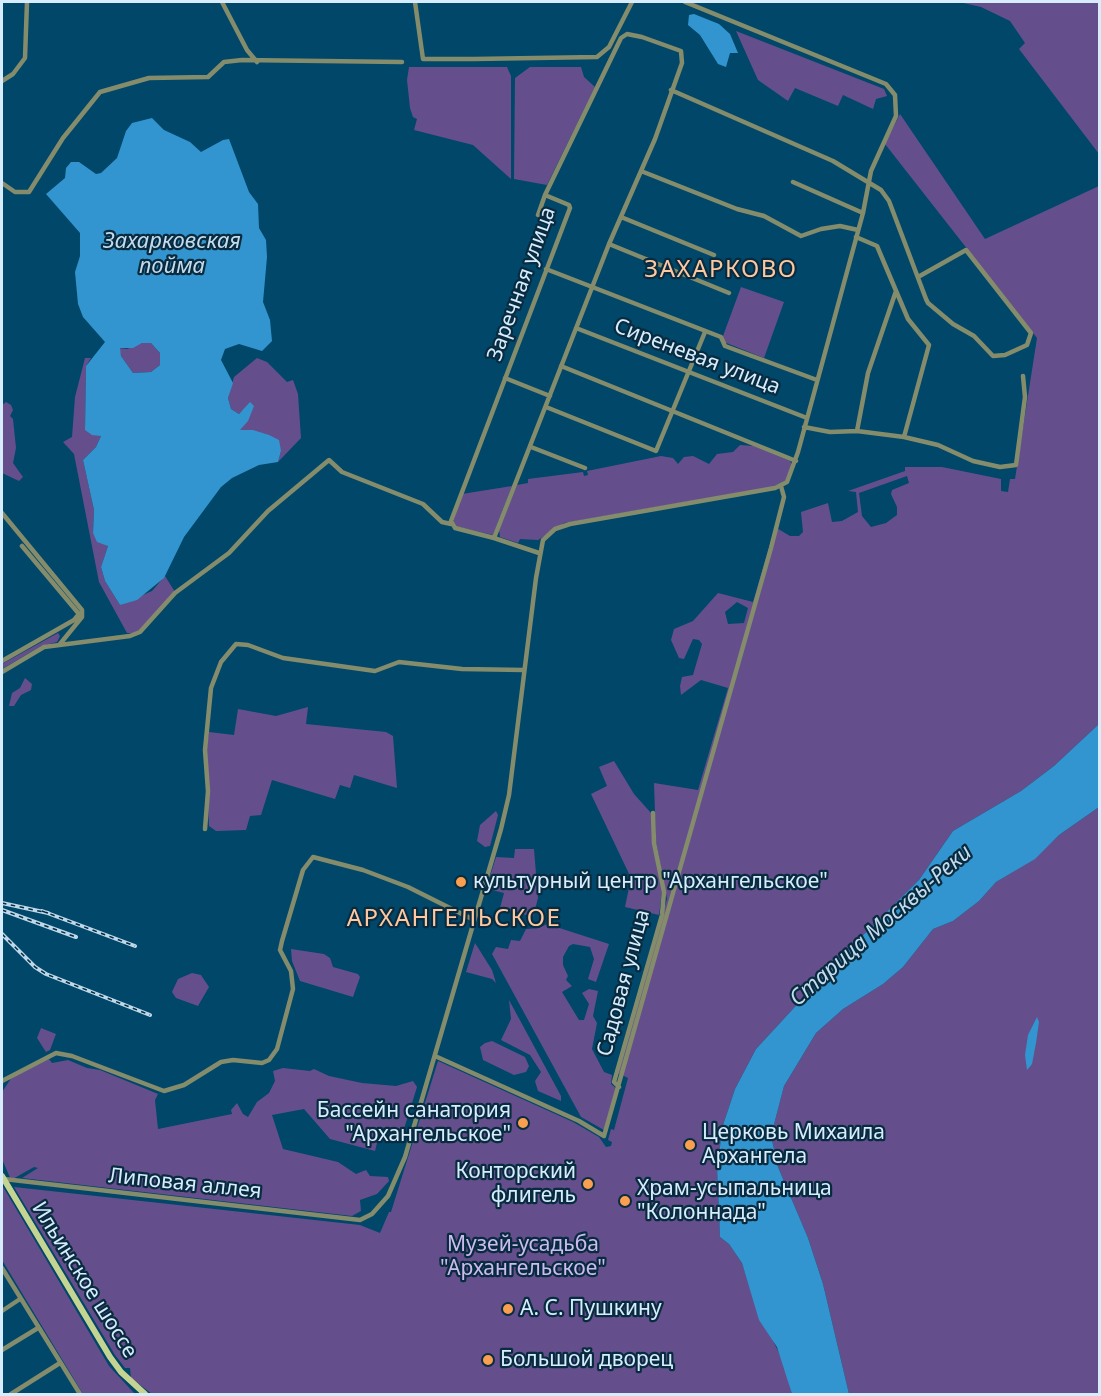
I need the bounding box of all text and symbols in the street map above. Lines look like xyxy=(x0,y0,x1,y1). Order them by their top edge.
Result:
street label: Заречная улица xyxy=(482,204,562,364)
water label: Захарковская пойма xyxy=(103,229,241,280)
district label: ЗАХАРКОВО xyxy=(644,256,798,284)
street label: Сиреневая улица xyxy=(610,314,784,400)
water label: Старица Москвы-Реки xyxy=(785,840,977,1012)
place label: культурный центр "Архангельское" xyxy=(473,869,828,895)
marker: культурный центр "Архангельское" xyxy=(454,875,468,889)
district label: АРХАНГЕЛЬСКОЕ xyxy=(347,905,561,933)
street label: Садовая улица xyxy=(592,907,656,1059)
place label: Бассейн санатория "Архангельское" xyxy=(317,1098,511,1148)
marker: Бассейн санатория "Архангельское" xyxy=(516,1116,530,1130)
place label: Церковь Михаила Архангела xyxy=(702,1120,885,1170)
marker: Церковь Михаила Архангела xyxy=(683,1138,697,1152)
place label: Конторский флигель xyxy=(456,1159,576,1209)
street label: Липовая аллея xyxy=(107,1163,263,1205)
place label: Храм-усыпальница "Колоннада" xyxy=(637,1176,832,1226)
marker: Конторский флигель xyxy=(581,1177,595,1191)
marker: Храм-усыпальница "Колоннада" xyxy=(618,1194,632,1208)
street label: Ильинское шоссе xyxy=(26,1197,142,1363)
park label: Музей-усадьба "Архангельское" xyxy=(440,1232,606,1282)
place label: А. С. Пушкину xyxy=(520,1296,662,1322)
marker: А. С. Пушкину xyxy=(501,1302,515,1316)
place label: Большой дворец xyxy=(500,1347,673,1373)
marker: Большой дворец xyxy=(481,1353,495,1367)

